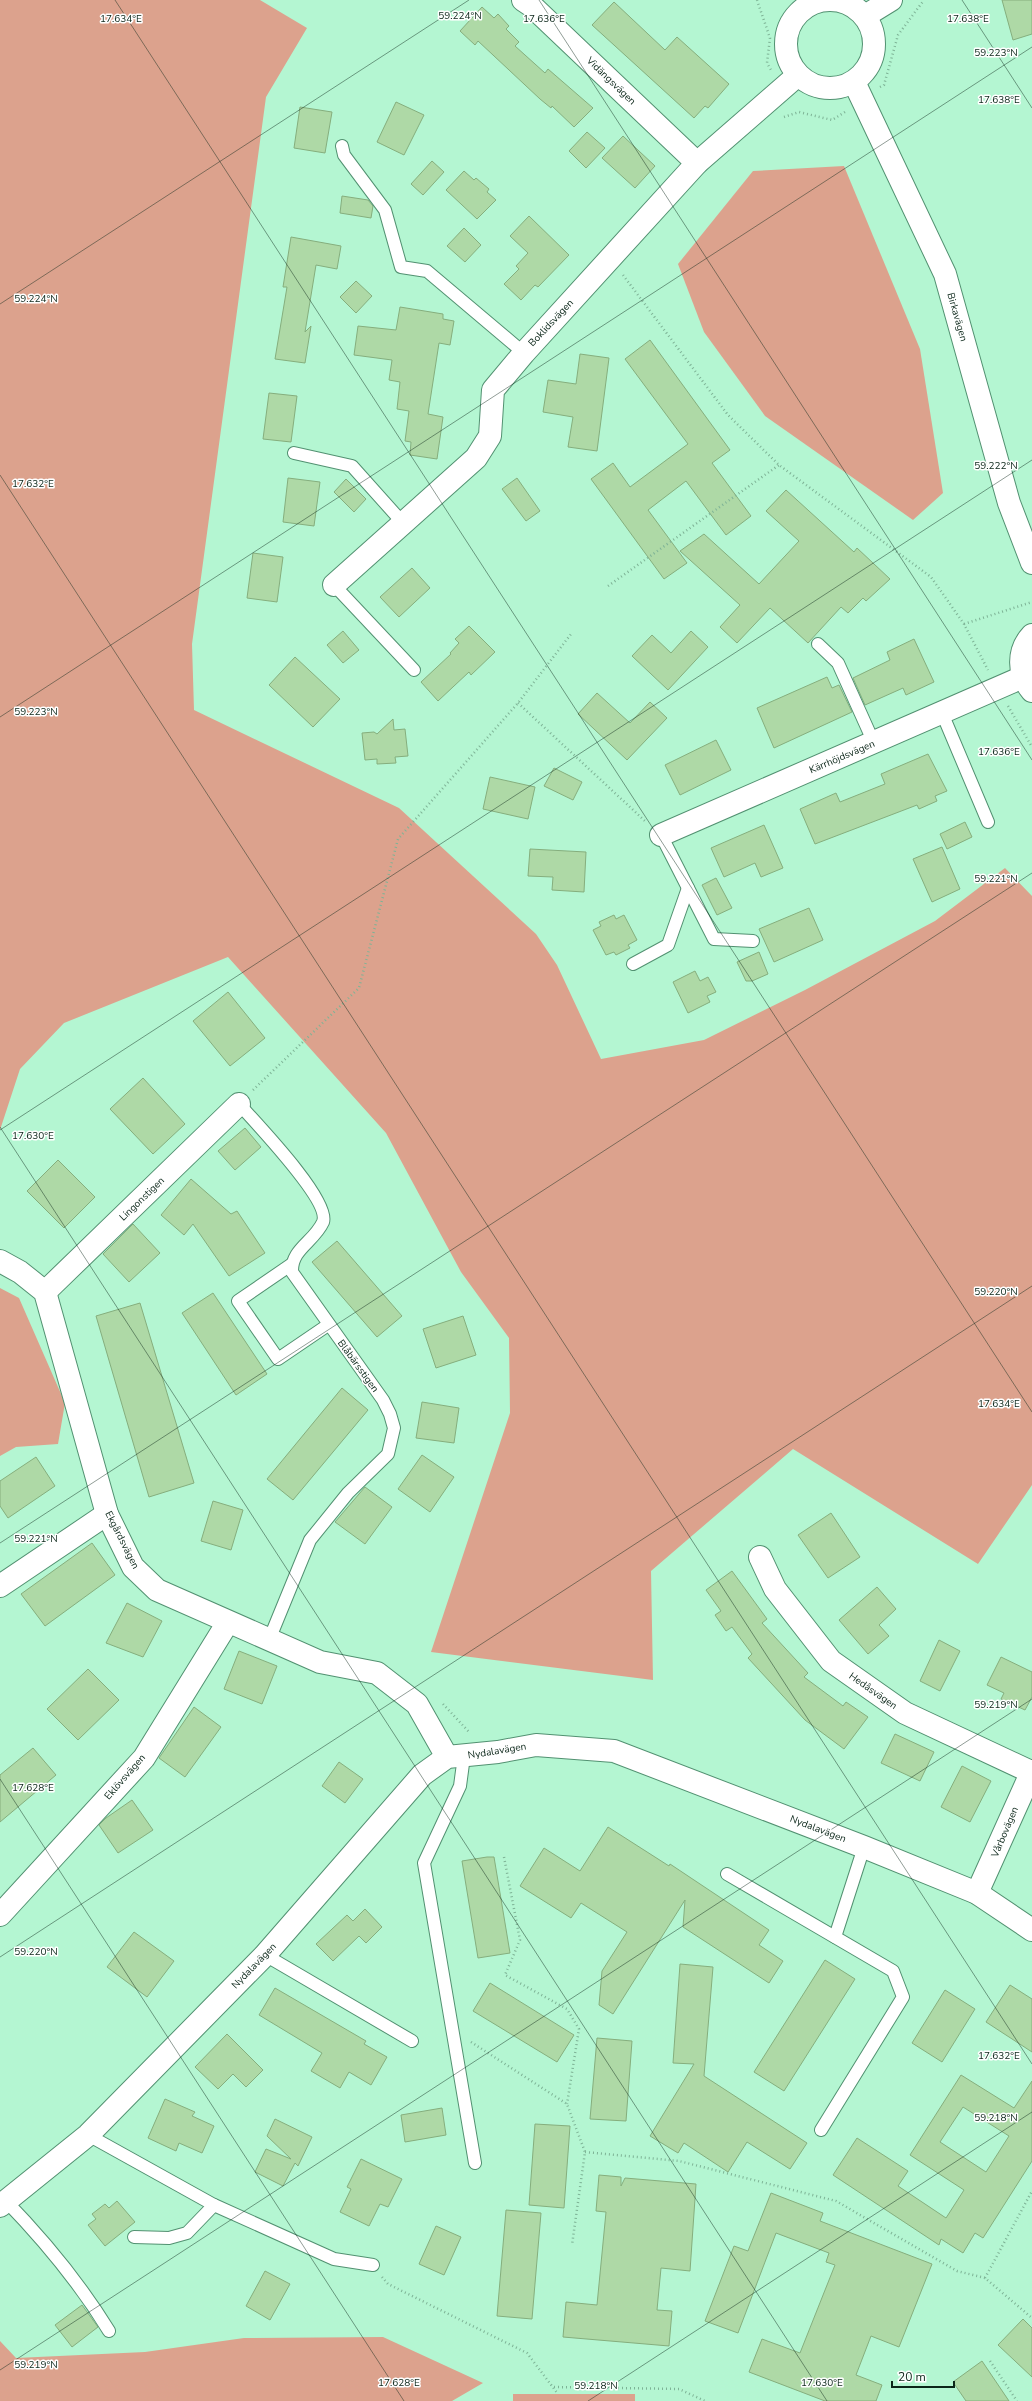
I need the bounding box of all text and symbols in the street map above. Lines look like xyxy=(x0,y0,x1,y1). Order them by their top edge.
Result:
text: 59.224°N xyxy=(438,9,482,23)
text: 17.634°E xyxy=(100,12,142,26)
text: 17.636°E xyxy=(523,12,565,26)
text: 17.638°E xyxy=(947,12,989,26)
text: 59.223°N xyxy=(974,46,1018,60)
street label: Vidängsvägen xyxy=(582,53,639,108)
text: 17.638°E xyxy=(978,93,1020,107)
street label: Birkavägen xyxy=(943,291,971,343)
text: 59.224°N xyxy=(14,292,58,306)
street label: Boklidsvägen xyxy=(525,296,577,350)
text: 59.222°N xyxy=(974,459,1018,473)
text: 17.632°E xyxy=(12,477,54,491)
text: 59.223°N xyxy=(14,705,58,719)
street label: Kärrhöjdsvägen xyxy=(807,737,877,777)
text: 17.636°E xyxy=(978,745,1020,759)
text: 59.221°N xyxy=(974,872,1018,886)
text: 17.630°E xyxy=(12,1129,54,1143)
street label: Lingonstigen xyxy=(116,1174,168,1224)
text: 59.220°N xyxy=(974,1285,1018,1299)
street label: Blåbärsstigen xyxy=(334,1337,382,1395)
text: 17.634°E xyxy=(978,1397,1020,1411)
street label: Ekgårdsvägen xyxy=(101,1509,143,1571)
text: 59.221°N xyxy=(14,1532,58,1546)
street label: Hedåsvägen xyxy=(846,1669,900,1713)
text: 59.219°N xyxy=(974,1698,1018,1712)
street label: Nydalavägen xyxy=(467,1739,527,1763)
street label: Eklövsvägen xyxy=(101,1751,149,1803)
text: 17.628°E xyxy=(12,1781,54,1795)
street label: Vårbovägen xyxy=(988,1805,1022,1860)
street label: Nydalavägen xyxy=(788,1812,848,1846)
street label: Nydalavägen xyxy=(228,1940,280,1992)
text: 59.220°N xyxy=(14,1945,58,1959)
text: 17.632°E xyxy=(978,2049,1020,2063)
text: 59.218°N xyxy=(974,2111,1018,2125)
text: 59.219°N xyxy=(14,2358,58,2372)
scale bar xyxy=(892,2363,954,2389)
text: 20 m xyxy=(898,2369,926,2385)
text: 17.628°E xyxy=(378,2376,420,2390)
text: 17.630°E xyxy=(801,2376,843,2390)
text: 59.218°N xyxy=(574,2379,618,2393)

